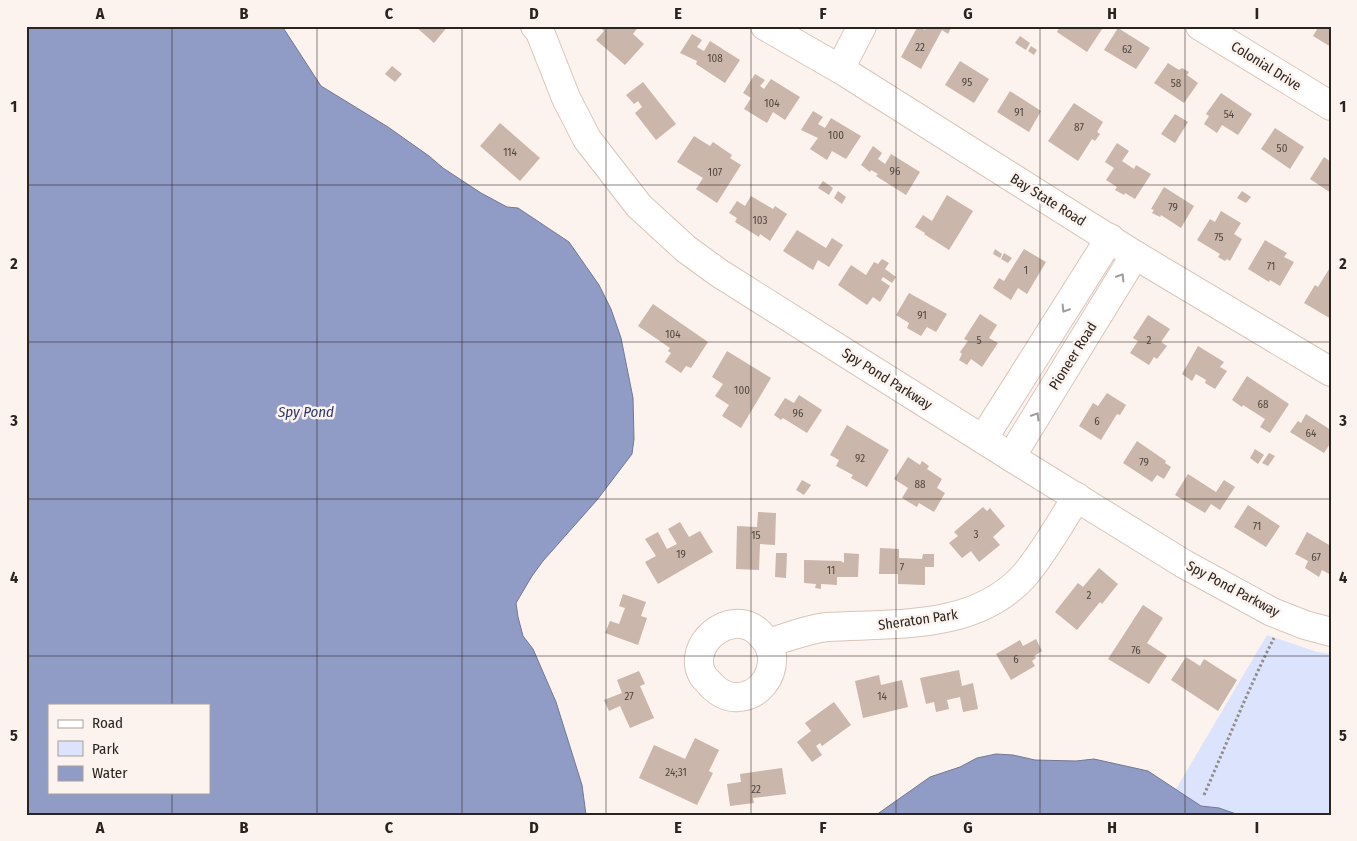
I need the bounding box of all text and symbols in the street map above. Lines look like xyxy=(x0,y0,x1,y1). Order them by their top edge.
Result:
text: A xyxy=(95,4,105,23)
text: B xyxy=(240,4,249,23)
text: C xyxy=(385,4,394,23)
text: D xyxy=(529,4,539,23)
text: E xyxy=(674,4,682,23)
text: F xyxy=(819,4,827,23)
text: G xyxy=(963,4,973,23)
text: H xyxy=(1107,4,1117,23)
text: I xyxy=(1255,4,1259,23)
street label: Colonial Drive xyxy=(1228,38,1304,94)
house number: 22 xyxy=(915,41,925,54)
house number: 62 xyxy=(1122,43,1132,56)
house number: 108 xyxy=(707,52,723,65)
house number: 95 xyxy=(962,76,972,89)
house number: 58 xyxy=(1171,77,1182,90)
text: 1 xyxy=(11,97,17,116)
house number: 104 xyxy=(764,97,780,110)
text: 1 xyxy=(1340,97,1346,116)
house number: 91 xyxy=(1014,106,1024,119)
house number: 54 xyxy=(1224,108,1235,121)
house number: 87 xyxy=(1074,121,1084,134)
house number: 100 xyxy=(828,129,844,142)
house number: 50 xyxy=(1277,142,1288,155)
house number: 114 xyxy=(503,146,518,159)
house number: 96 xyxy=(890,165,901,178)
house number: 107 xyxy=(708,166,723,179)
street label: Bay State Road xyxy=(1007,170,1089,230)
house number: 79 xyxy=(1168,201,1178,214)
house number: 103 xyxy=(753,214,767,227)
house number: 75 xyxy=(1214,231,1224,244)
text: 2 xyxy=(9,254,18,273)
text: 2 xyxy=(1338,254,1347,273)
house number: 71 xyxy=(1267,260,1275,273)
house number: 1 xyxy=(1024,264,1028,277)
one-way arrow xyxy=(1115,274,1125,283)
one-way arrow xyxy=(1061,304,1071,313)
house number: 91 xyxy=(917,309,927,322)
street label: Pioneer Road xyxy=(1045,319,1101,393)
house number: 104 xyxy=(665,328,681,341)
house number: 5 xyxy=(976,334,982,347)
house number: 2 xyxy=(1147,334,1152,347)
street label: Spy Pond Parkway xyxy=(839,344,936,414)
house number: 100 xyxy=(734,384,750,397)
house number: 68 xyxy=(1258,398,1269,411)
water label: Spy Pond xyxy=(277,403,334,421)
house number: 96 xyxy=(793,407,804,420)
text: 3 xyxy=(9,411,18,430)
text: 3 xyxy=(1338,411,1347,430)
one-way arrow xyxy=(1030,412,1040,421)
house number: 6 xyxy=(1094,415,1100,428)
house number: 64 xyxy=(1306,427,1317,440)
house number: 92 xyxy=(855,452,865,465)
house number: 79 xyxy=(1139,456,1149,469)
house number: 88 xyxy=(915,478,926,491)
house number: 71 xyxy=(1253,520,1261,533)
house number: 3 xyxy=(974,528,979,541)
house number: 15 xyxy=(751,529,761,542)
house number: 19 xyxy=(676,548,686,561)
house number: 67 xyxy=(1311,551,1321,564)
street label: Spy Pond Parkway xyxy=(1184,557,1283,621)
house number: 7 xyxy=(900,561,905,574)
house number: 11 xyxy=(827,564,835,577)
text: 4 xyxy=(10,568,18,587)
text: 4 xyxy=(1339,568,1347,587)
house number: 2 xyxy=(1087,589,1092,602)
street label: Sheraton Park xyxy=(877,606,959,634)
house number: 76 xyxy=(1131,644,1141,657)
house number: 6 xyxy=(1013,653,1019,666)
house number: 27 xyxy=(624,690,634,703)
house number: 14 xyxy=(877,690,887,703)
legend xyxy=(48,704,210,794)
text: Road xyxy=(92,714,123,732)
text: 5 xyxy=(10,726,18,745)
text: 5 xyxy=(1339,726,1347,745)
text: Park xyxy=(92,740,119,758)
text: Water xyxy=(92,764,128,782)
house number: 24;31 xyxy=(665,766,687,779)
house number: 22 xyxy=(751,783,761,796)
text: A xyxy=(95,818,105,837)
text: B xyxy=(240,818,249,837)
text: C xyxy=(385,818,394,837)
text: D xyxy=(529,818,539,837)
text: E xyxy=(674,818,682,837)
text: F xyxy=(819,818,827,837)
text: G xyxy=(963,818,973,837)
text: H xyxy=(1107,818,1117,837)
text: I xyxy=(1255,818,1259,837)

